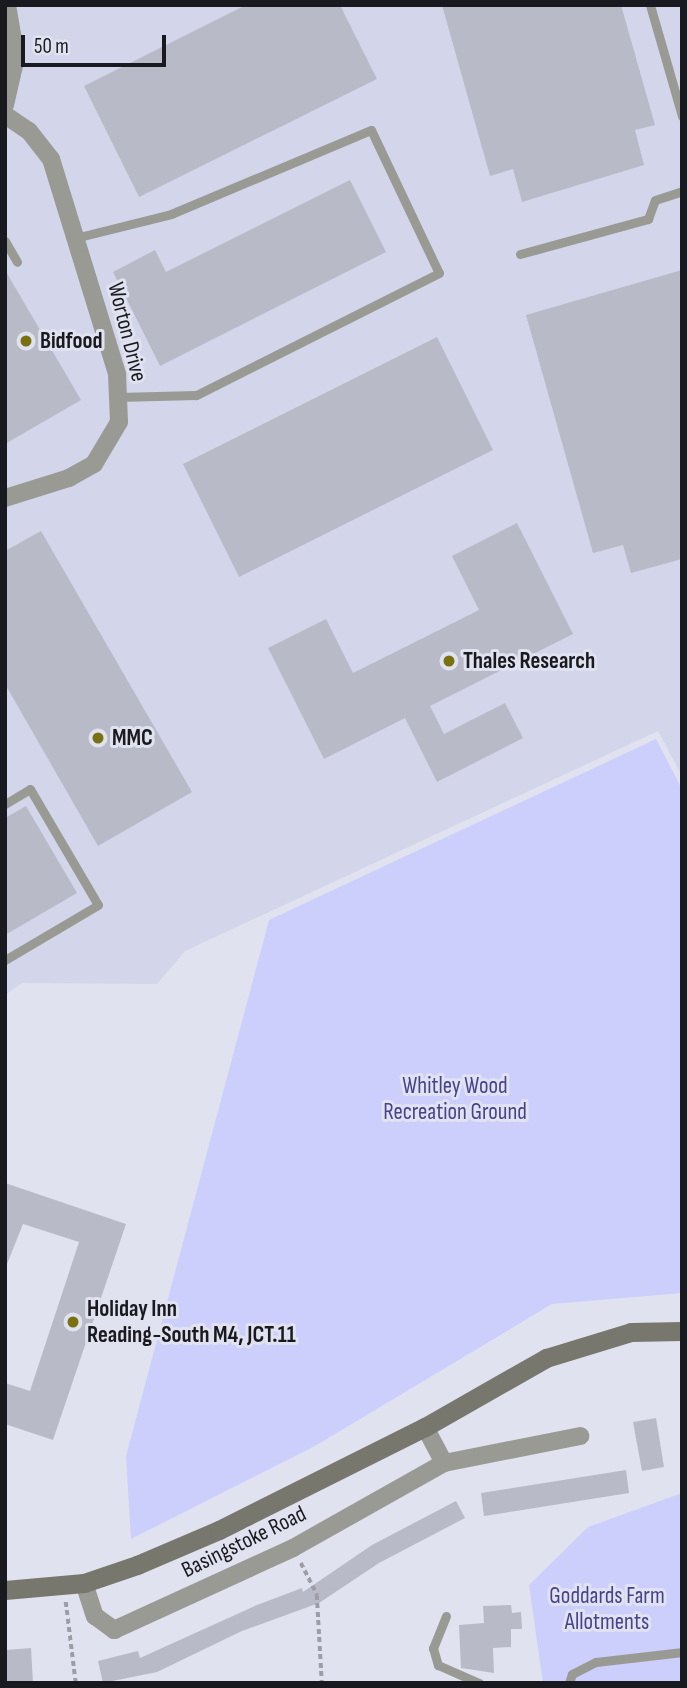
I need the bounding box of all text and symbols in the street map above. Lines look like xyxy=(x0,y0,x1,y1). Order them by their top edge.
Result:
scale bar xyxy=(24,21,170,65)
text: 50 m xyxy=(34,34,69,59)
street label: Worton Drive xyxy=(101,280,153,384)
place label: Bidfood xyxy=(40,327,103,355)
marker: Bidfood xyxy=(18,333,34,349)
place label: Thales Research xyxy=(463,647,595,675)
marker: Thales Research xyxy=(441,653,457,669)
place label: MMC xyxy=(112,724,153,752)
marker: MMC xyxy=(90,730,106,746)
park label: Whitley Wood Recreation Ground xyxy=(383,1072,527,1126)
place label: Holiday Inn Reading-South M4, JCT.11 xyxy=(87,1295,296,1349)
marker: Holiday Inn Reading-South M4, JCT.11 xyxy=(65,1314,81,1330)
street label: Basingstoke Road xyxy=(177,1500,311,1584)
park label: Goddards Farm Allotments xyxy=(549,1582,665,1636)

